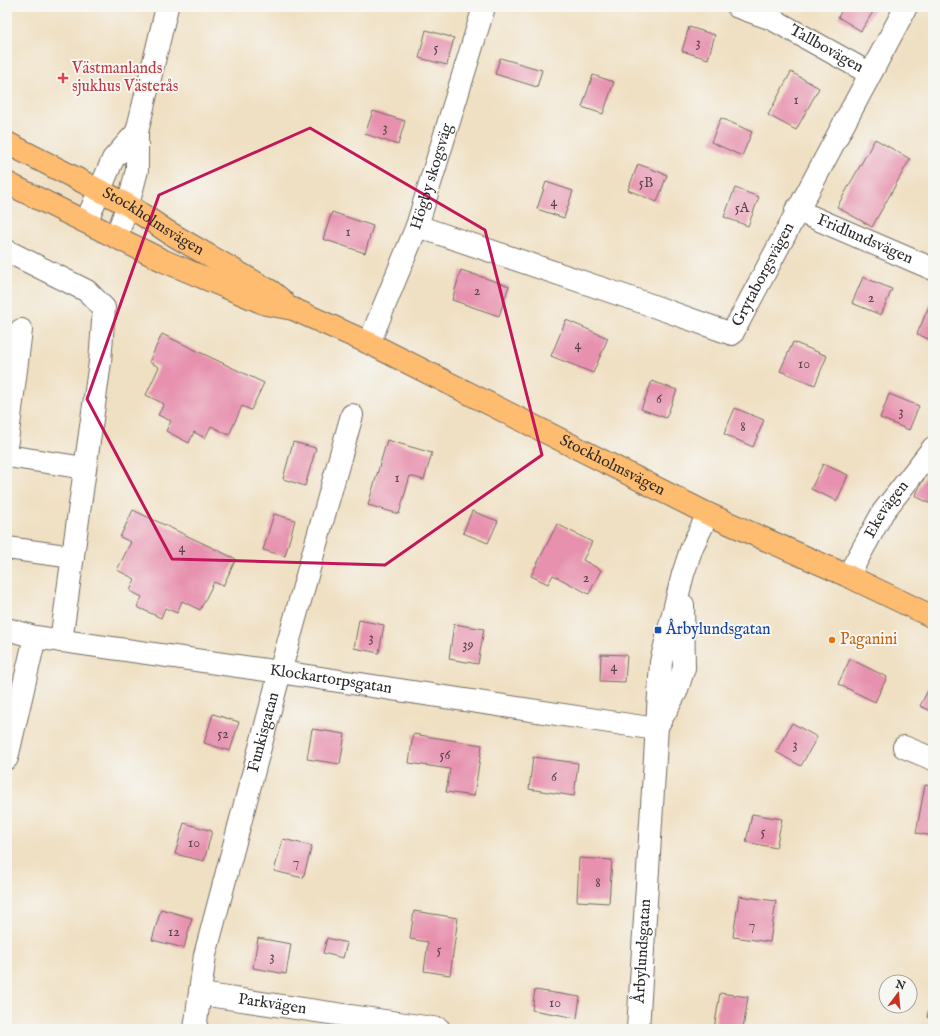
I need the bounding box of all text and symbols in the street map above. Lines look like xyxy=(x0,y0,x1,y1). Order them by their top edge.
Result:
street label: Tallbovägen xyxy=(786,21,867,78)
house number: 3 xyxy=(695,34,701,52)
house number: 5 xyxy=(433,39,439,57)
place label: Västmanlands sjukhus Västerås xyxy=(71,59,179,97)
marker: Västmanlands sjukhus Västerås xyxy=(57,72,69,84)
house number: 1 xyxy=(793,91,799,109)
house number: 3 xyxy=(382,119,388,137)
street label: Högby skogsväg xyxy=(406,121,458,232)
house number: 5B xyxy=(639,174,653,192)
street label: Stockholmsvägen xyxy=(99,183,208,261)
house number: 4 xyxy=(551,193,558,211)
house number: 5A xyxy=(735,199,750,217)
street label: Fridlundsvägen xyxy=(814,210,916,269)
street label: Grytaborgsvägen xyxy=(728,219,799,330)
house number: 1 xyxy=(345,223,351,241)
house number: 2 xyxy=(474,282,481,300)
house number: 2 xyxy=(868,289,875,307)
house number: 4 xyxy=(575,336,582,354)
house number: 10 xyxy=(798,355,810,373)
house number: 6 xyxy=(656,390,663,408)
house number: 3 xyxy=(898,403,904,421)
house number: 8 xyxy=(740,418,746,436)
street label: Stockholmsvägen xyxy=(556,431,669,501)
house number: 1 xyxy=(394,469,400,487)
street label: Ekevägen xyxy=(860,476,914,542)
house number: 4 xyxy=(179,539,186,557)
house number: 2 xyxy=(583,569,590,587)
place label: Årbylundsgatan xyxy=(665,618,771,640)
marker: Årbylundsgatan xyxy=(653,625,663,635)
house number: 3 xyxy=(368,629,374,647)
place label: Paganini xyxy=(840,630,897,650)
marker: Paganini xyxy=(827,635,837,645)
house number: 39 xyxy=(462,636,474,654)
house number: 4 xyxy=(611,658,618,676)
street label: Klockartorpsgatan xyxy=(268,661,394,699)
street label: Funkisgatan xyxy=(244,690,284,775)
house number: 52 xyxy=(217,725,229,743)
house number: 3 xyxy=(792,736,798,754)
house number: 56 xyxy=(440,746,452,764)
house number: 6 xyxy=(551,768,558,786)
house number: 5 xyxy=(760,823,766,841)
house number: 10 xyxy=(188,834,200,852)
house number: 7 xyxy=(293,853,299,871)
house number: 8 xyxy=(595,874,601,892)
street label: Årbylundsgatan xyxy=(628,898,656,1005)
house number: 7 xyxy=(749,916,755,934)
house number: 12 xyxy=(168,923,180,941)
house number: 5 xyxy=(436,941,442,959)
house number: 3 xyxy=(269,948,275,966)
north arrow xyxy=(878,974,918,1014)
text: N xyxy=(893,977,907,994)
street label: Parkvägen xyxy=(237,990,308,1019)
house number: 10 xyxy=(549,994,561,1012)

